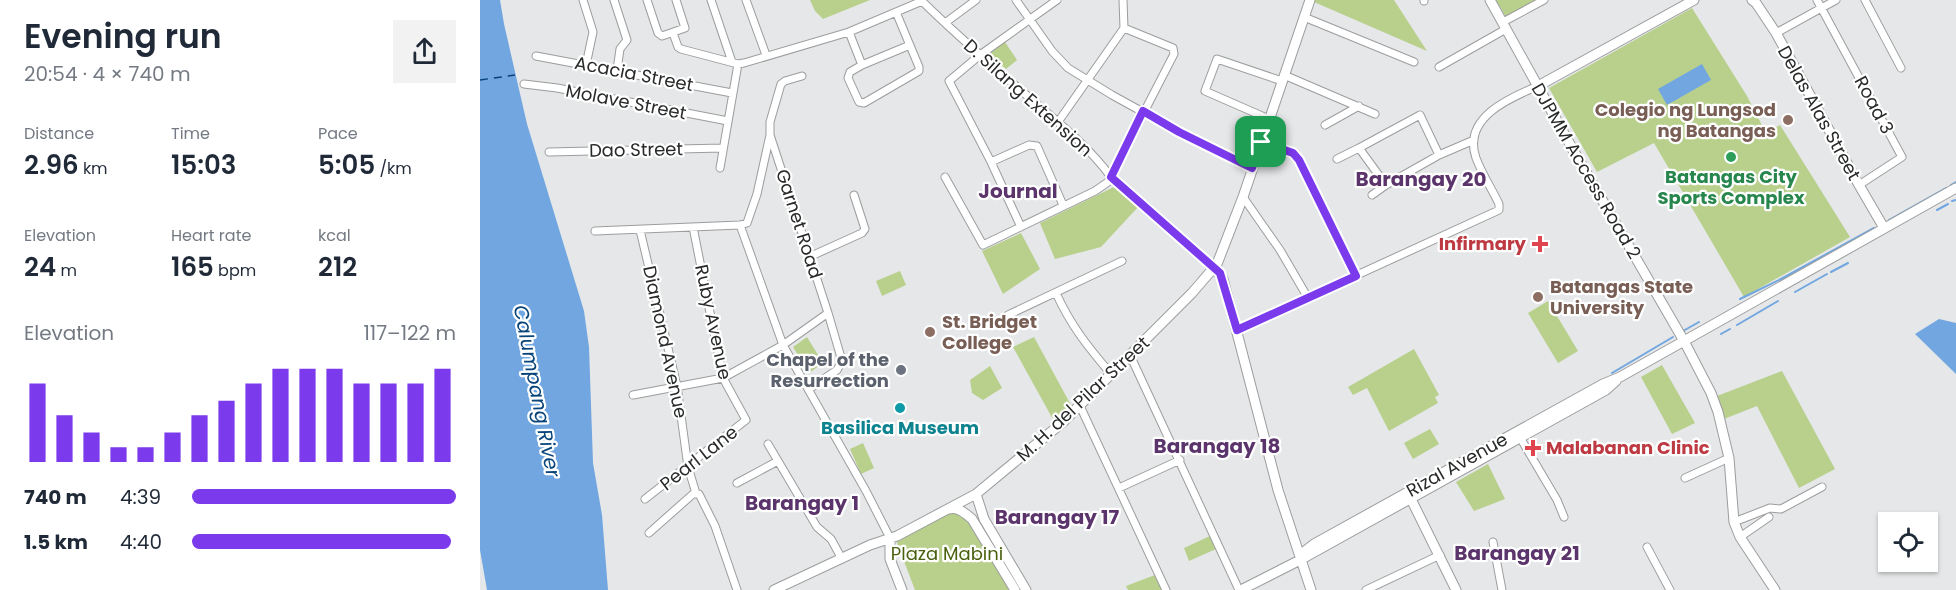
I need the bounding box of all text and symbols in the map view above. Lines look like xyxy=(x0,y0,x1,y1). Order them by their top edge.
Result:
text: Evening run xyxy=(24,13,222,60)
button: share xyxy=(393,20,456,83)
street label: D. Silang Extension xyxy=(959,33,1098,162)
street label: Delas Alas Street xyxy=(1772,41,1867,185)
street label: Acacia Street xyxy=(573,50,696,97)
text: 20:54 · 4 × 740 m xyxy=(24,60,191,88)
street label: Road 3 xyxy=(1849,71,1900,138)
street label: Molave Street xyxy=(564,78,689,125)
street label: DJPMM Access Road 2 xyxy=(1526,78,1647,263)
place label: Colegio ng Lungsod ng Batangas xyxy=(1595,97,1776,143)
marker: Colegio ng Lungsod ng Batangas xyxy=(1781,113,1795,127)
pin xyxy=(1235,116,1286,167)
text: Distance xyxy=(24,122,94,145)
text: Time xyxy=(171,122,210,145)
text: Pace xyxy=(318,122,358,145)
icon: arrive xyxy=(1244,125,1277,158)
street label: Dao Street xyxy=(589,136,683,163)
text: 2.96 xyxy=(24,147,79,183)
text: 15:03 xyxy=(171,147,236,183)
text: 5:05 xyxy=(318,147,375,183)
marker: Batangas City Sports Complex xyxy=(1724,150,1738,164)
text: km xyxy=(79,157,108,180)
text: /km xyxy=(375,157,412,180)
place label: Batangas City Sports Complex xyxy=(1657,164,1805,210)
district label: Barangay 20 xyxy=(1356,165,1486,193)
street label: Garnet Road xyxy=(770,166,829,282)
district label: Journal xyxy=(978,177,1058,205)
text: Elevation xyxy=(24,224,96,247)
text: Heart rate xyxy=(171,224,251,247)
text: kcal xyxy=(318,224,351,247)
place label: Infirmary xyxy=(1439,231,1527,256)
marker: Infirmary xyxy=(1531,235,1549,253)
text: 24 xyxy=(24,249,56,285)
text: 165 xyxy=(171,249,214,285)
text: 212 xyxy=(318,249,357,285)
text: m xyxy=(56,259,77,282)
text: bpm xyxy=(214,259,256,282)
street label: Ruby Avenue xyxy=(689,262,738,382)
street label: Diamond Avenue xyxy=(637,263,694,421)
place label: Batangas State University xyxy=(1550,274,1693,320)
marker: Batangas State University xyxy=(1531,290,1545,304)
water label: Calumpang River xyxy=(507,303,568,480)
place label: St. Bridget College xyxy=(942,309,1037,355)
text: Elevation xyxy=(24,319,114,347)
text: 117–122 m xyxy=(363,319,456,347)
marker: St. Bridget College xyxy=(923,325,937,339)
street label: M. H. del Pilar Street xyxy=(1011,330,1155,467)
place label: Chapel of the Resurrection xyxy=(766,347,889,393)
marker: Chapel of the Resurrection xyxy=(894,363,908,377)
marker: Basilica Museum xyxy=(893,401,907,415)
place label: Basilica Museum xyxy=(821,415,979,440)
street label: Pearl Lane xyxy=(655,419,743,496)
street label: Rizal Avenue xyxy=(1401,426,1512,503)
district label: Barangay 18 xyxy=(1154,432,1280,460)
place label: Malabanan Clinic xyxy=(1546,435,1710,460)
marker: Malabanan Clinic xyxy=(1524,439,1542,457)
text: 740 m xyxy=(24,483,87,511)
text: 4:39 xyxy=(120,483,161,511)
district label: Barangay 1 xyxy=(745,489,859,517)
district label: Barangay 17 xyxy=(995,503,1120,531)
map controls xyxy=(1878,512,1938,572)
button: locate xyxy=(1878,512,1938,572)
text: 1.5 km xyxy=(24,528,88,556)
text: 4:40 xyxy=(120,528,162,556)
district label: Barangay 21 xyxy=(1454,539,1580,567)
park label: Plaza Mabini xyxy=(891,541,1003,566)

